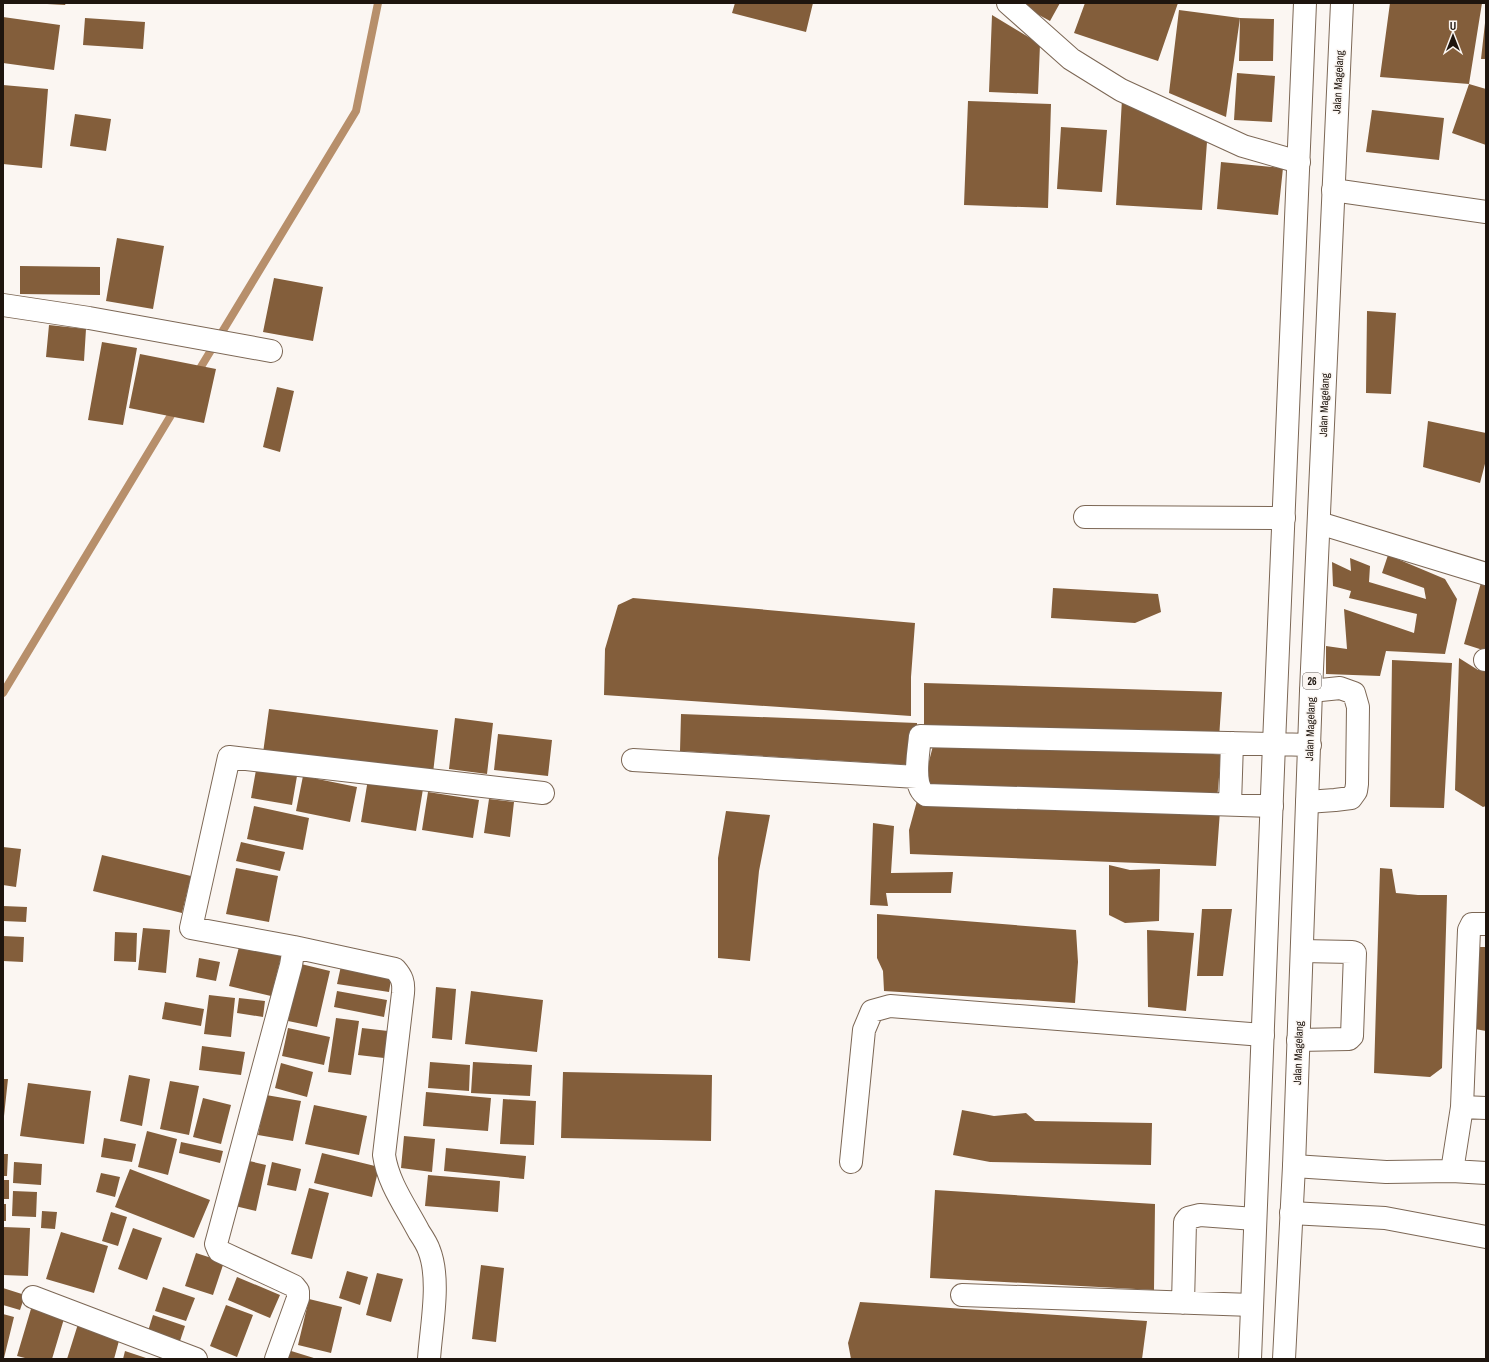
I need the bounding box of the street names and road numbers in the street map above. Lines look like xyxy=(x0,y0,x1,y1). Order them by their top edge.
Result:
street label: Jalan Magelang xyxy=(1329,50,1347,114)
street label: Jalan Magelang xyxy=(1316,373,1332,437)
road number: 26 xyxy=(1303,673,1321,689)
street label: Jalan Magelang xyxy=(1302,697,1318,761)
street label: Jalan Magelang xyxy=(1290,1021,1306,1085)

